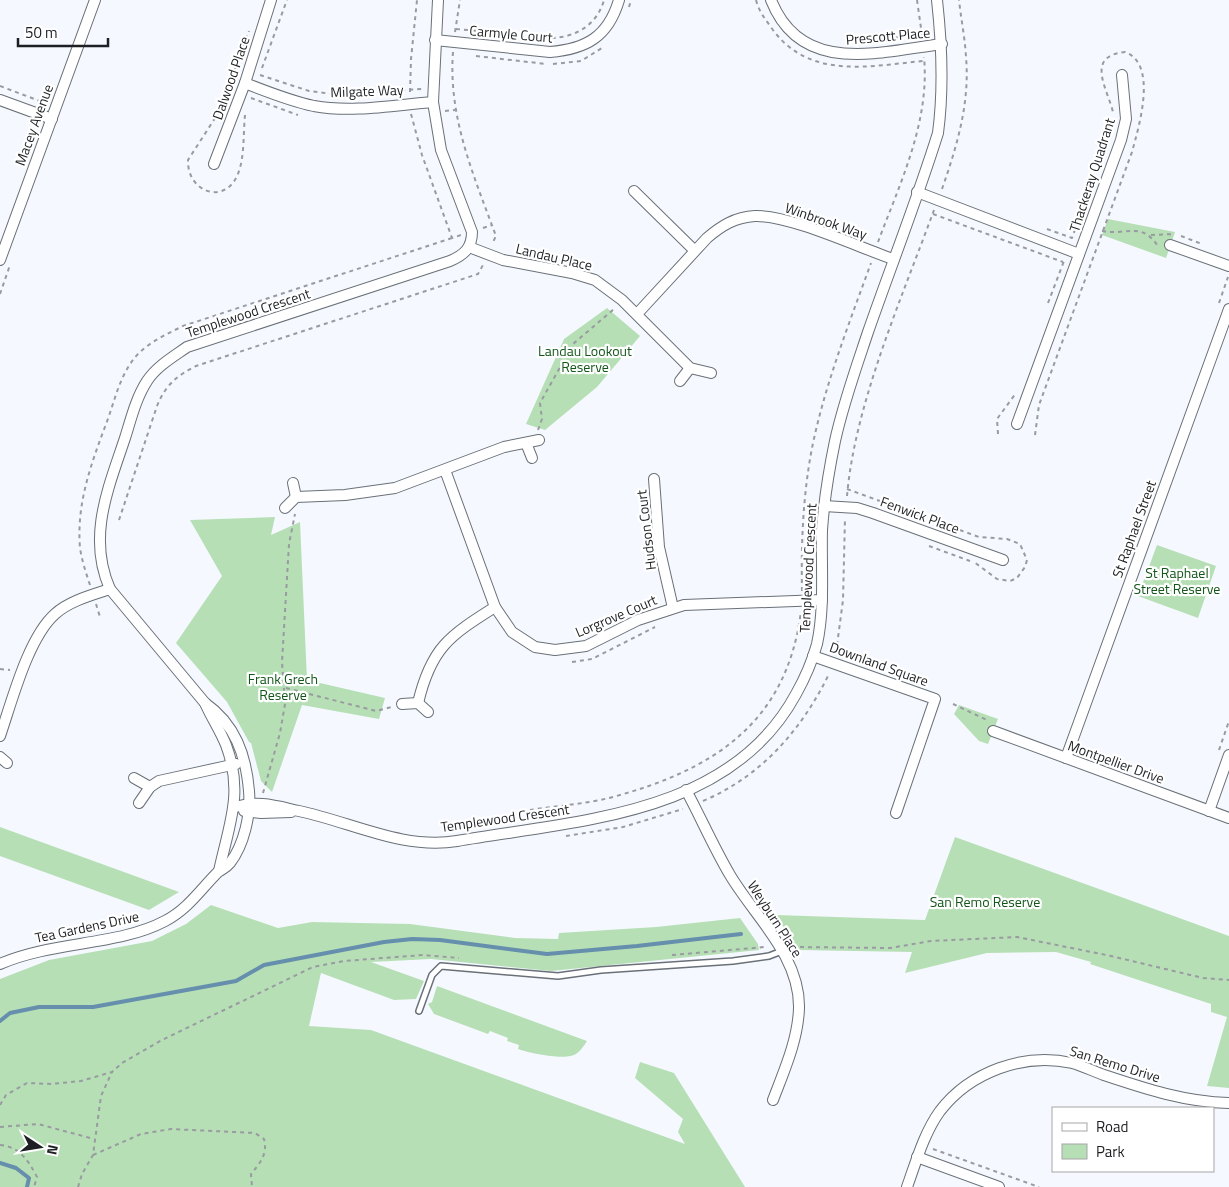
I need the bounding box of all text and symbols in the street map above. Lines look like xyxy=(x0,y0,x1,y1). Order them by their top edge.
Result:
scale bar xyxy=(18,15,108,47)
street label: Carmyle Court xyxy=(469,19,554,48)
text: 50 m xyxy=(25,21,58,44)
street label: Prescott Place xyxy=(845,21,931,50)
street label: Dalwood Place xyxy=(206,33,255,122)
street label: Milgate Way xyxy=(330,79,404,102)
street label: Macey Avenue xyxy=(9,81,58,169)
street label: Thackeray Quadrant xyxy=(1063,115,1120,234)
street label: Winbrook Way xyxy=(782,197,870,244)
street label: Landau Place xyxy=(514,238,594,275)
street label: Templewood Crescent xyxy=(183,282,313,343)
park label: Landau Lookout Reserve xyxy=(538,340,632,377)
street label: St Raphael Street xyxy=(1106,477,1161,581)
street label: Hudson Court xyxy=(630,489,661,571)
street label: Fenwick Place xyxy=(878,490,963,539)
street label: Templewood Crescent xyxy=(794,503,821,633)
park label: St Raphael Street Reserve xyxy=(1134,562,1220,599)
street label: Lorgrove Court xyxy=(572,589,660,642)
street label: Downland Square xyxy=(827,636,932,691)
park label: Frank Grech Reserve xyxy=(248,668,318,705)
street label: Montpellier Drive xyxy=(1065,734,1167,789)
street label: Templewood Crescent xyxy=(439,798,571,837)
street label: Weyburn Place xyxy=(743,876,808,961)
park label: San Remo Reserve xyxy=(930,891,1040,912)
street label: Tea Gardens Drive xyxy=(33,905,141,948)
street label: San Remo Drive xyxy=(1067,1040,1163,1087)
legend xyxy=(1052,1107,1214,1172)
text: Road xyxy=(1096,1115,1128,1138)
north arrow xyxy=(15,1122,65,1172)
text: Park xyxy=(1096,1140,1125,1163)
text: N xyxy=(42,1143,64,1157)

